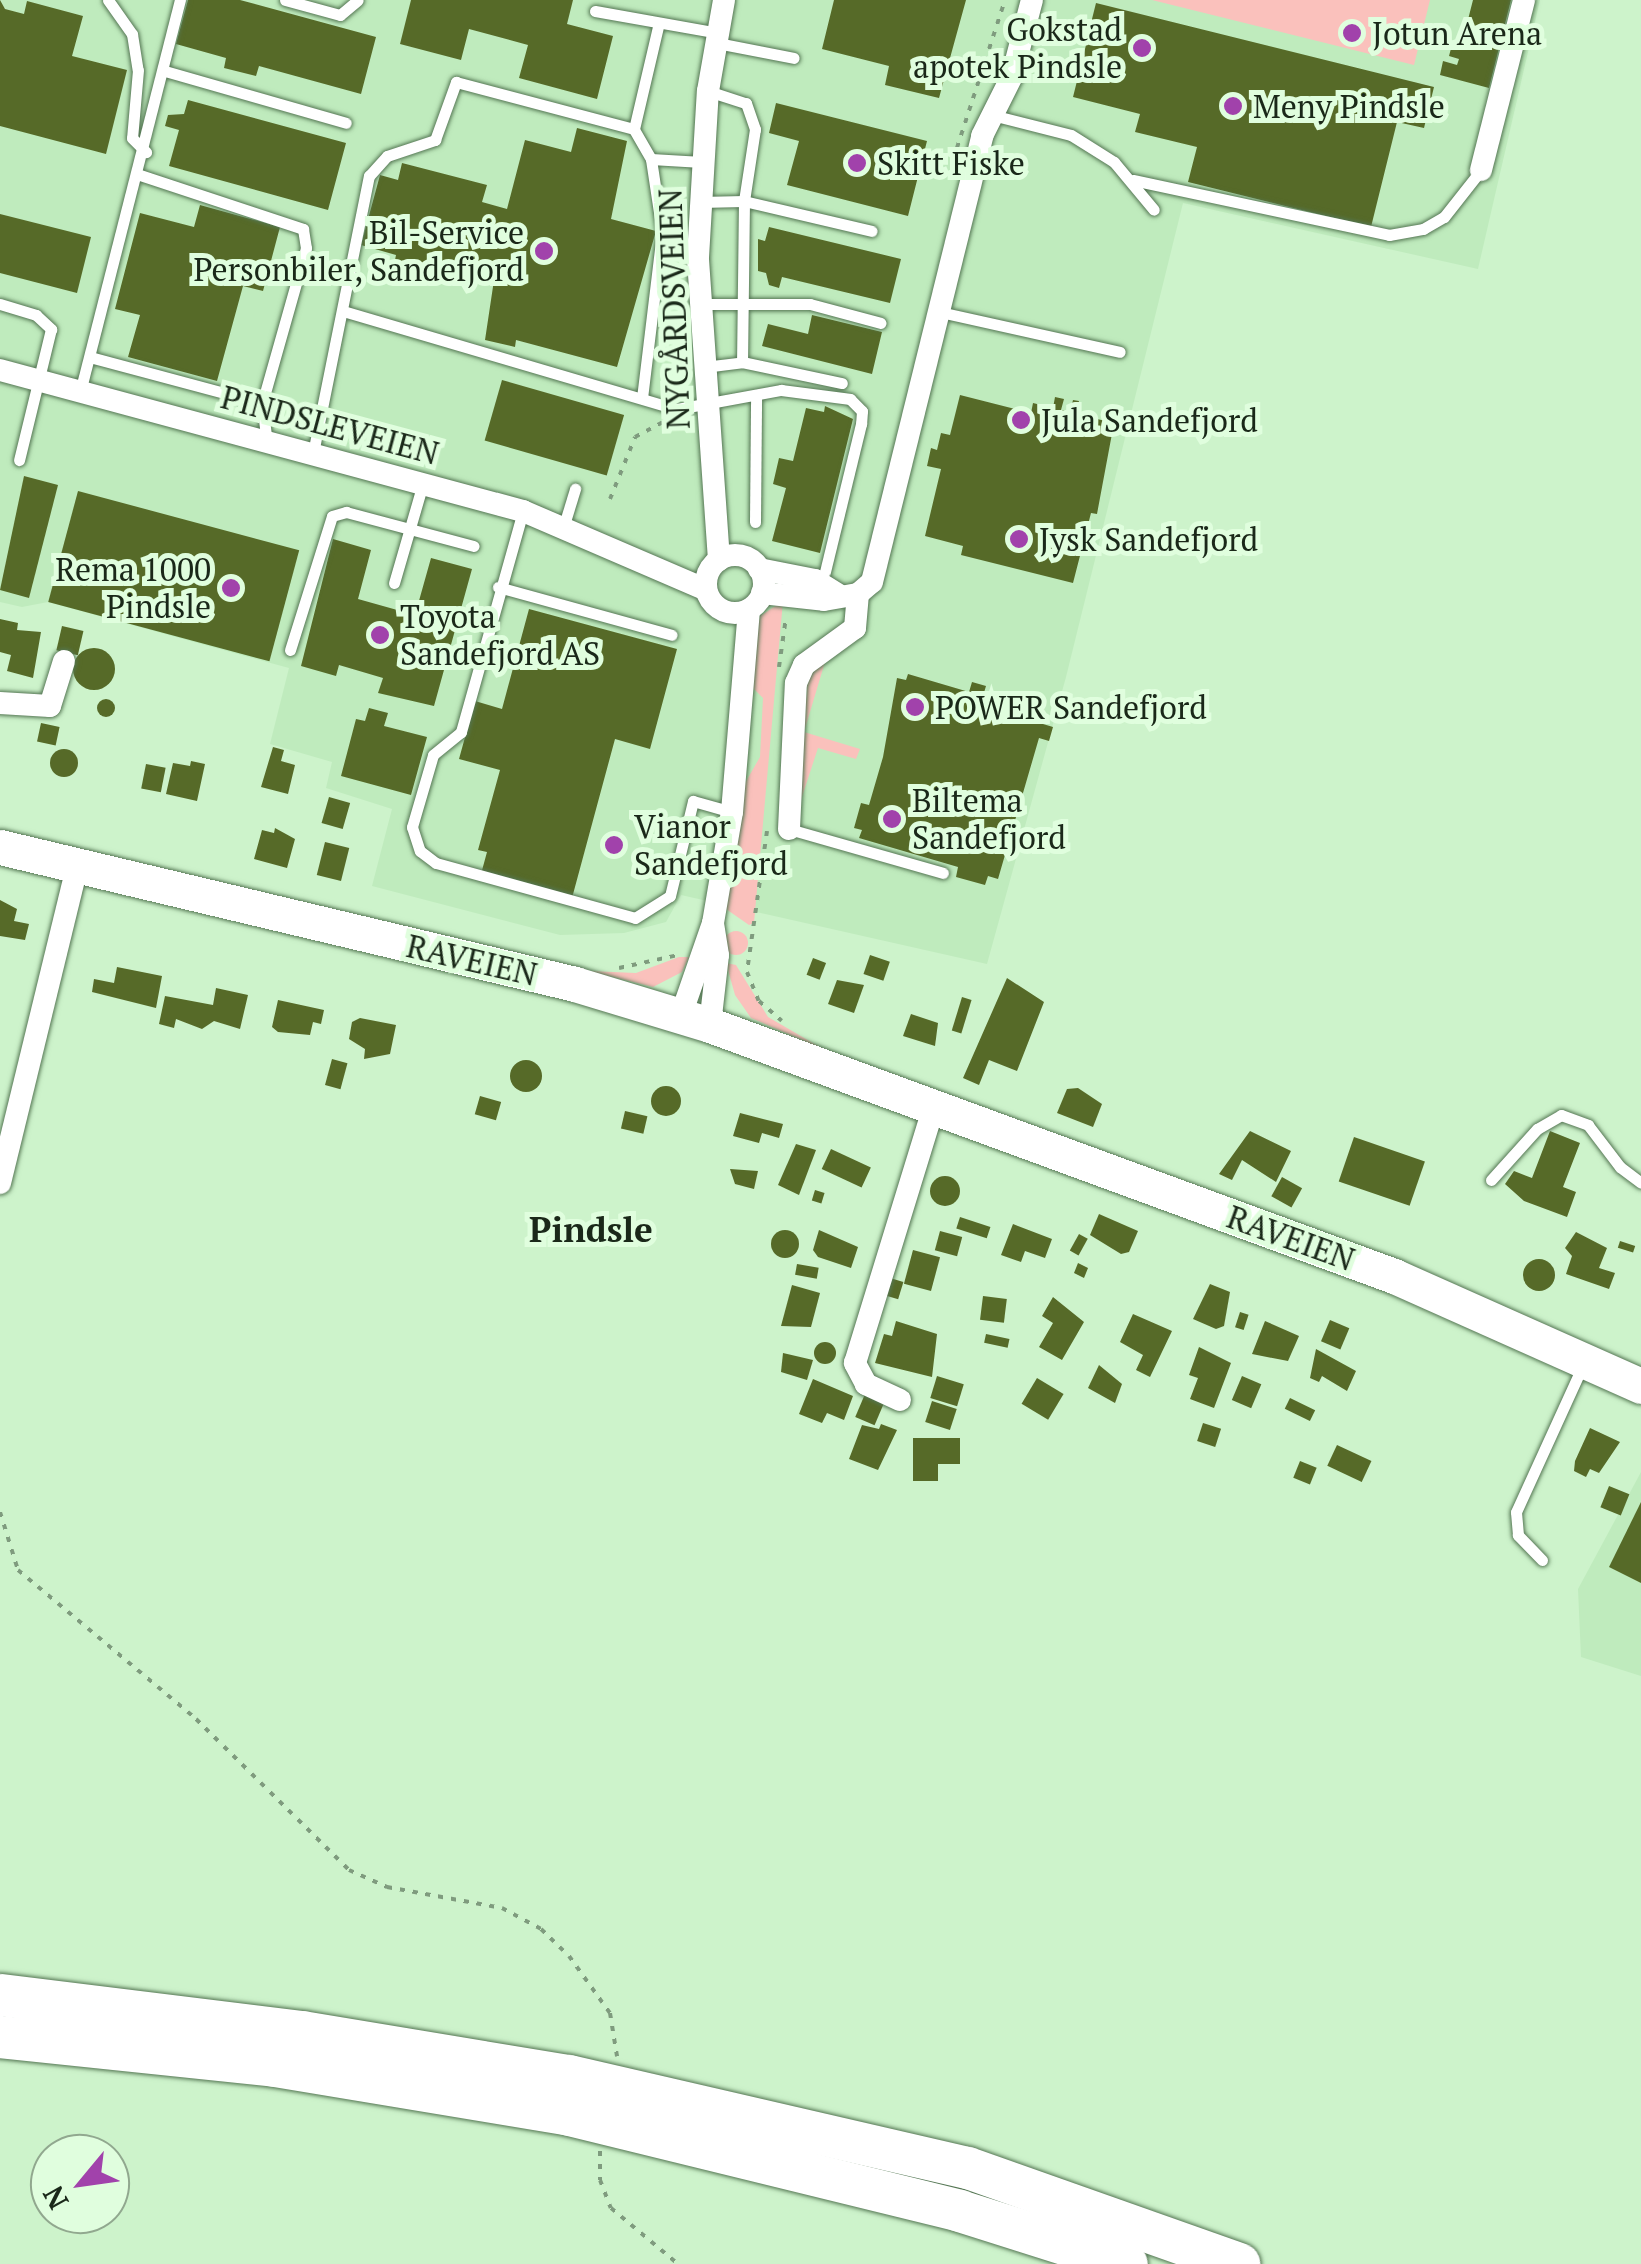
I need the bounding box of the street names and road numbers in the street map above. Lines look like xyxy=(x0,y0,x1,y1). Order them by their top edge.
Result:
street label: NYGÅRDSVEIEN xyxy=(651,188,697,430)
street label: PINDSLEVEIEN xyxy=(217,378,443,472)
street label: RAVEIEN xyxy=(403,926,541,994)
street label: RAVEIEN xyxy=(1222,1197,1360,1279)

